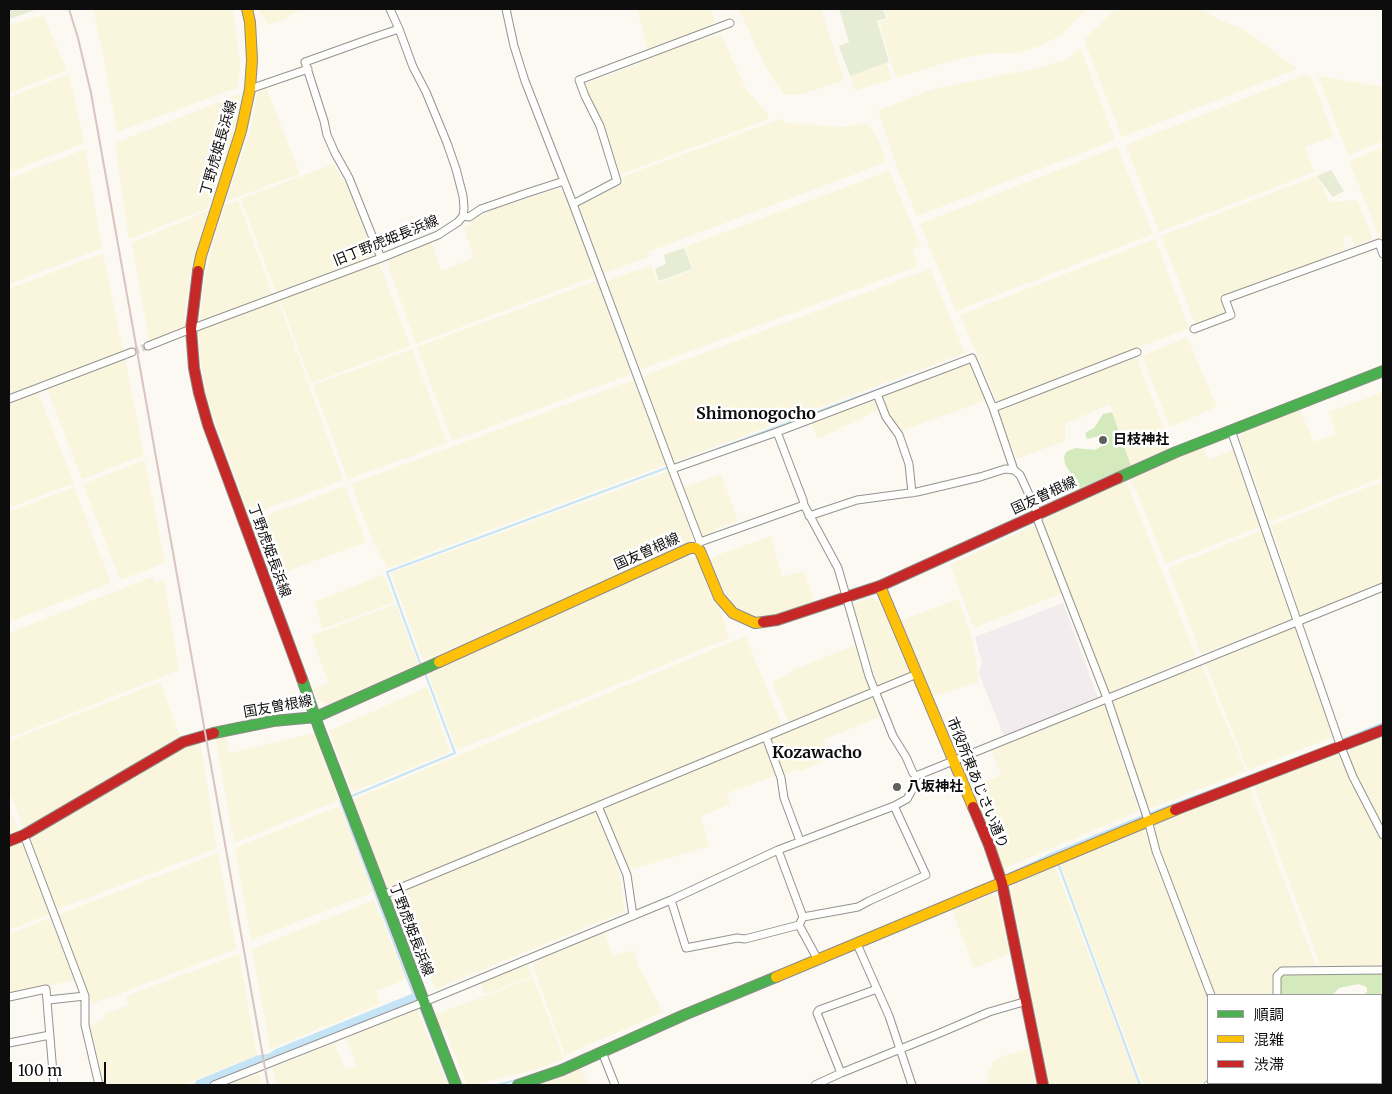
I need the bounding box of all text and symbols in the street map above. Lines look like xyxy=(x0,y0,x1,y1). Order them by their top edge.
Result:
street label: 丁野虎姫長浜線 xyxy=(197,99,241,197)
street label: 旧丁野虎姫長浜線 xyxy=(331,212,441,270)
district label: Shimonogocho xyxy=(696,404,816,424)
place label: 日枝神社 xyxy=(1113,432,1169,448)
marker: 日枝神社 xyxy=(1097,434,1109,446)
street label: 国友曽根線 xyxy=(1009,474,1079,518)
street label: 丁野虎姫長浜線 xyxy=(244,502,294,600)
street label: 国友曽根線 xyxy=(612,530,682,574)
street label: 国友曽根線 xyxy=(242,693,314,721)
street label: 市役所東あじさい通り xyxy=(943,715,1011,851)
district label: Kozawacho xyxy=(772,743,862,763)
place label: 八坂神社 xyxy=(907,779,963,795)
marker: 八坂神社 xyxy=(891,781,903,793)
street label: 丁野虎姫長浜線 xyxy=(386,881,436,979)
legend xyxy=(1207,994,1382,1084)
text: 順調 xyxy=(1254,1005,1284,1024)
text: 混雑 xyxy=(1254,1030,1284,1049)
scale bar xyxy=(12,1052,109,1084)
text: 渋滞 xyxy=(1254,1055,1284,1074)
text: 100 m xyxy=(18,1061,62,1080)

